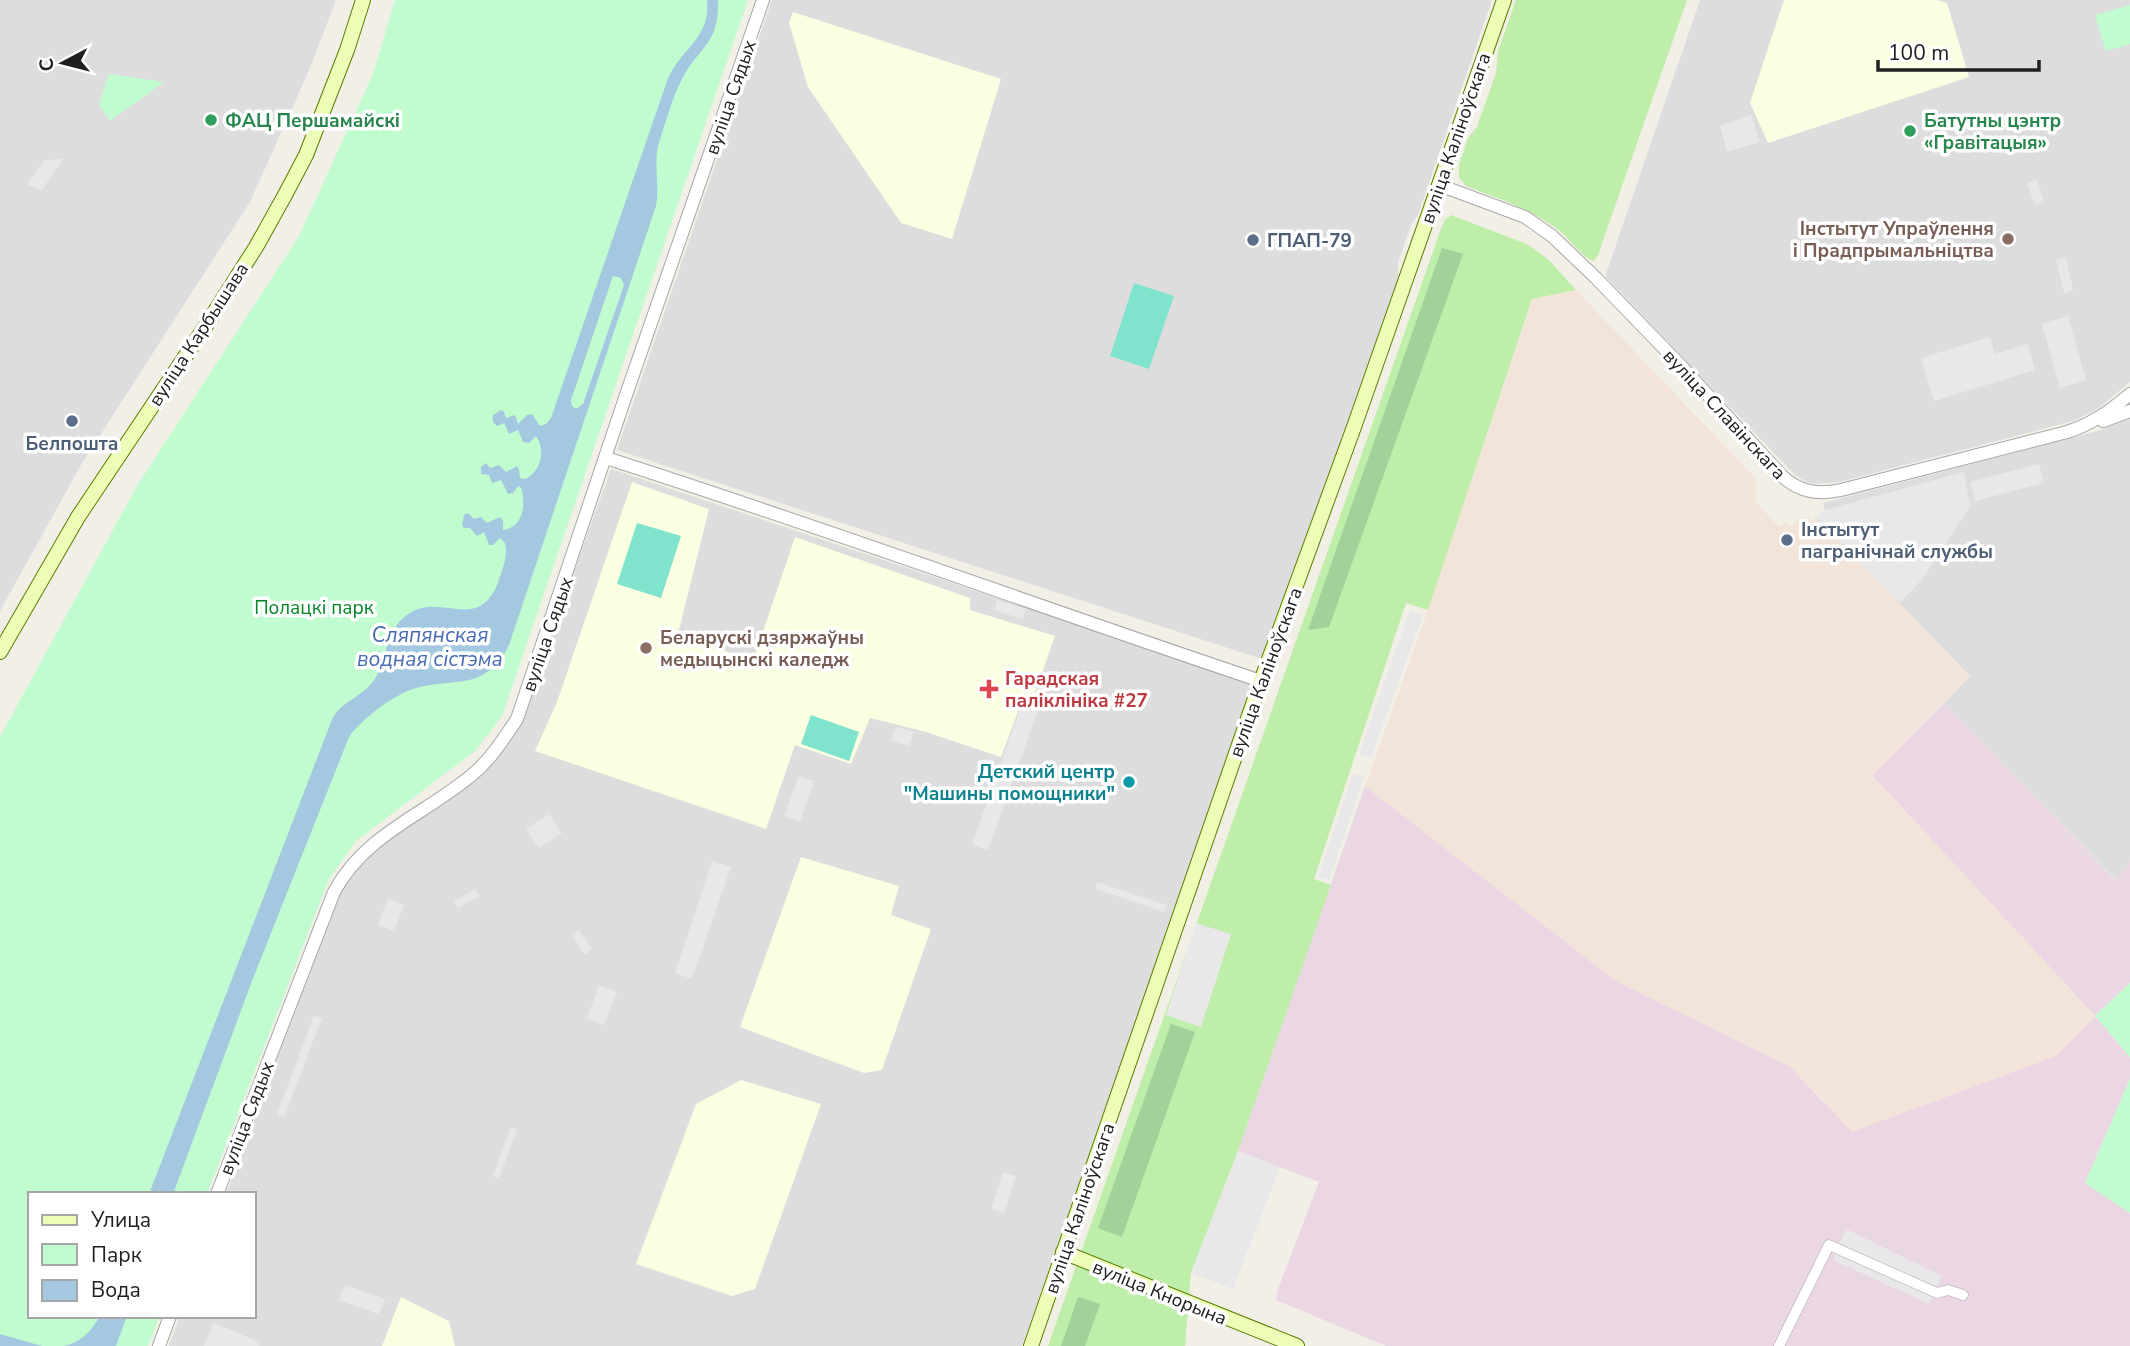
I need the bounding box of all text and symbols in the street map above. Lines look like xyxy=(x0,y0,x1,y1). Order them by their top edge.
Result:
north arrow xyxy=(28,28,98,98)
scale bar xyxy=(1878,28,2039,72)
street label: вуліца Сядых xyxy=(699,36,763,158)
text: 100 m xyxy=(1888,39,1949,67)
street label: вуліца Каліноўскага xyxy=(1415,49,1497,227)
text: С xyxy=(33,57,61,73)
place label: ФАЦ Першамайскі xyxy=(225,108,400,134)
place label: Батутны цэнтр «Гравітацыя» xyxy=(1924,108,2061,156)
marker: ФАЦ Першамайскі xyxy=(203,112,219,128)
marker: Батутны цэнтр «Гравітацыя» xyxy=(1902,123,1918,139)
place label: Інстытут Упраўлення і Прадпрымальніцтва xyxy=(1793,216,1994,264)
place label: ГПАП-79 xyxy=(1267,228,1352,254)
marker: Інстытут Упраўлення і Прадпрымальніцтва xyxy=(2000,231,2016,247)
marker: ГПАП-79 xyxy=(1245,232,1261,248)
street label: вуліца Карбышава xyxy=(143,258,255,411)
street label: вуліца Славінскага xyxy=(1657,344,1792,486)
marker: Белпошта xyxy=(64,413,80,429)
place label: Белпошта xyxy=(26,431,118,457)
place label: Інстытут пагранічнай службы xyxy=(1801,517,1993,565)
marker: Інстытут пагранічнай службы xyxy=(1779,532,1795,548)
street label: вуліца Сядых xyxy=(516,573,580,695)
street label: вуліца Каліноўскага xyxy=(1223,584,1309,761)
park label: Полацкі парк xyxy=(254,595,374,621)
water label: Сляпянская водная сістэма xyxy=(357,621,503,673)
place label: Беларускі дзяржаўны медыцынскі каледж xyxy=(660,625,864,673)
marker: Беларускі дзяржаўны медыцынскі каледж xyxy=(638,640,654,656)
place label: Гарадская паліклініка #27 xyxy=(1005,666,1148,714)
marker: Гарадская паліклініка #27 xyxy=(979,679,999,699)
place label: Детский центр "Машины помощники" xyxy=(904,759,1115,807)
marker: Детский центр "Машины помощники" xyxy=(1121,774,1137,790)
street label: вуліца Сядых xyxy=(213,1058,281,1179)
street label: вуліца Каліноўскага xyxy=(1039,1119,1121,1297)
legend xyxy=(28,1192,256,1318)
text: Улица xyxy=(90,1206,151,1234)
text: Парк xyxy=(91,1241,143,1269)
street label: вуліца Кнорына xyxy=(1089,1254,1231,1332)
text: Вода xyxy=(91,1276,141,1304)

